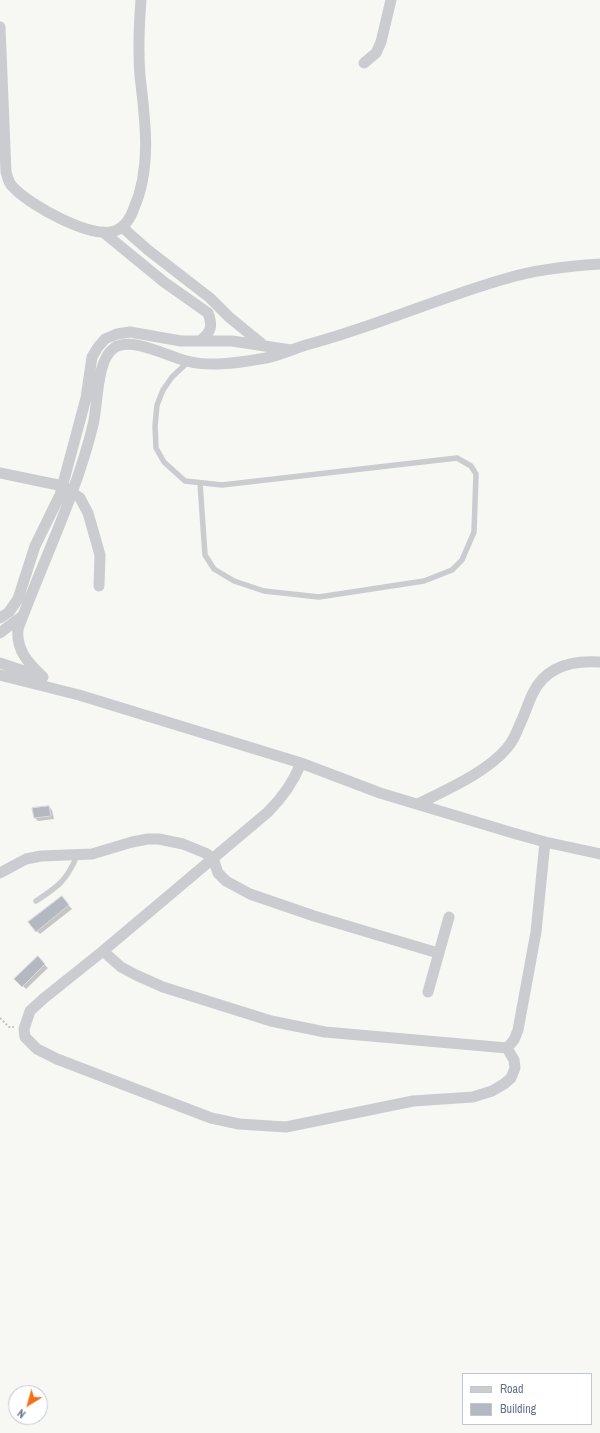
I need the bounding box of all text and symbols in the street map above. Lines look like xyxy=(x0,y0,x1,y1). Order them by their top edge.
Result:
legend xyxy=(462,1373,592,1425)
text: Road xyxy=(500,1381,524,1397)
north arrow xyxy=(8,1385,48,1425)
text: Building xyxy=(500,1401,536,1417)
text: N xyxy=(15,1406,28,1421)

